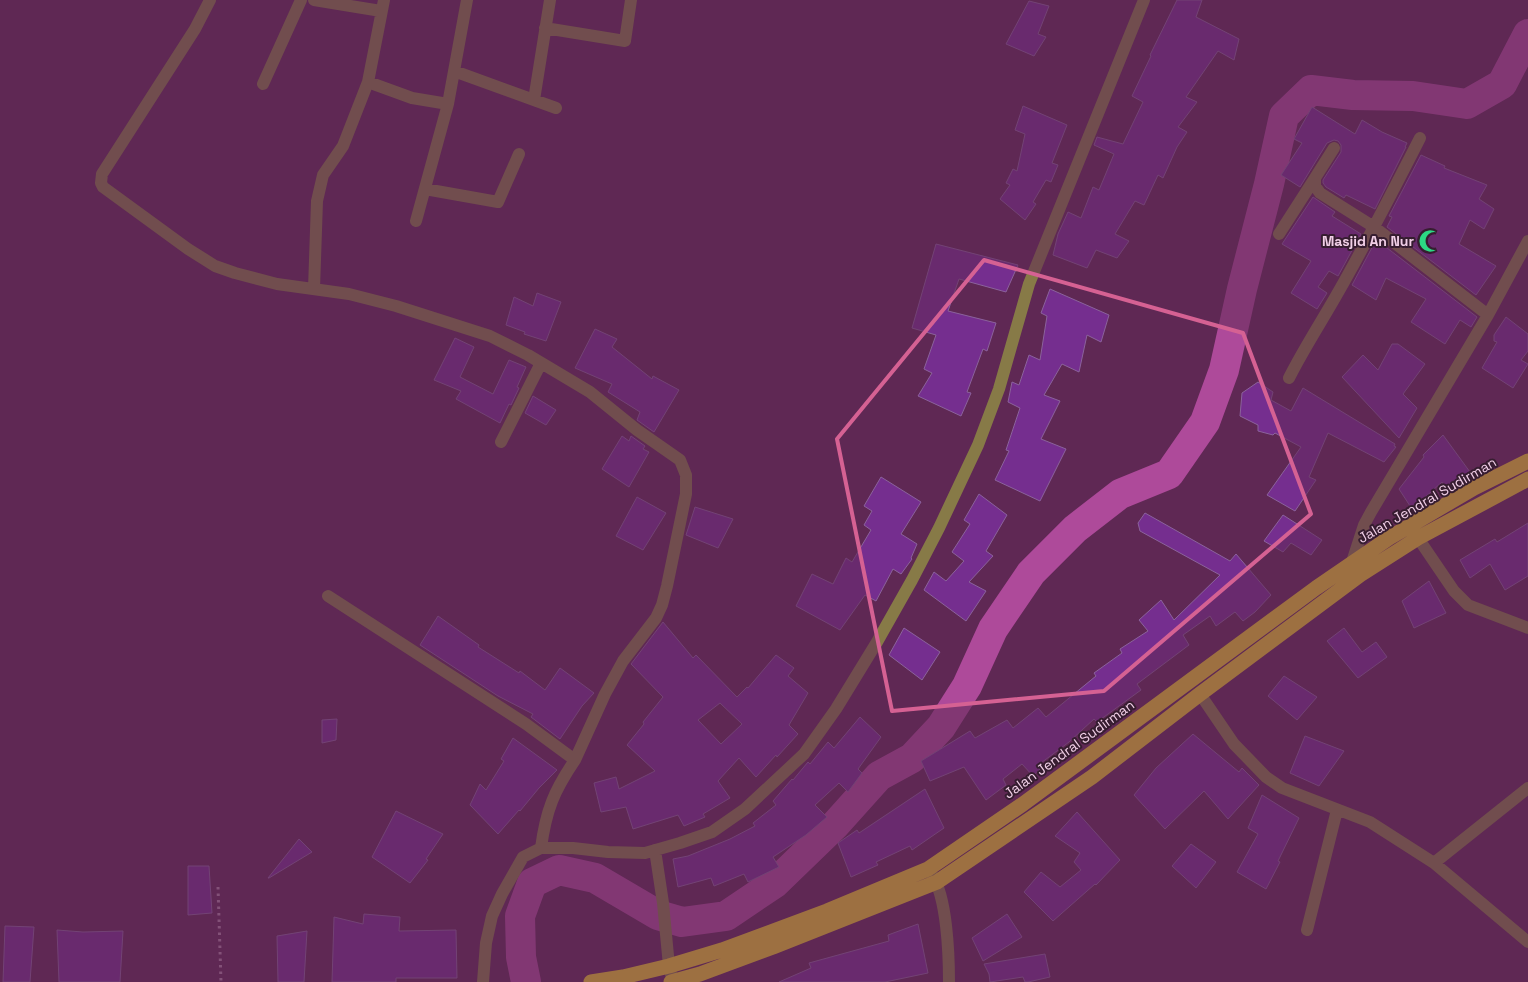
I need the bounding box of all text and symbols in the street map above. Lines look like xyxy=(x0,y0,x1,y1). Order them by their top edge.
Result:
mosque icon: Masjid An Nur xyxy=(1417,228,1443,254)
place label: Masjid An Nur xyxy=(1322,232,1414,250)
street label: Jalan Jendral Sudirman xyxy=(1354,453,1500,547)
street label: Jalan Jendral Sudirman xyxy=(1000,696,1138,802)

